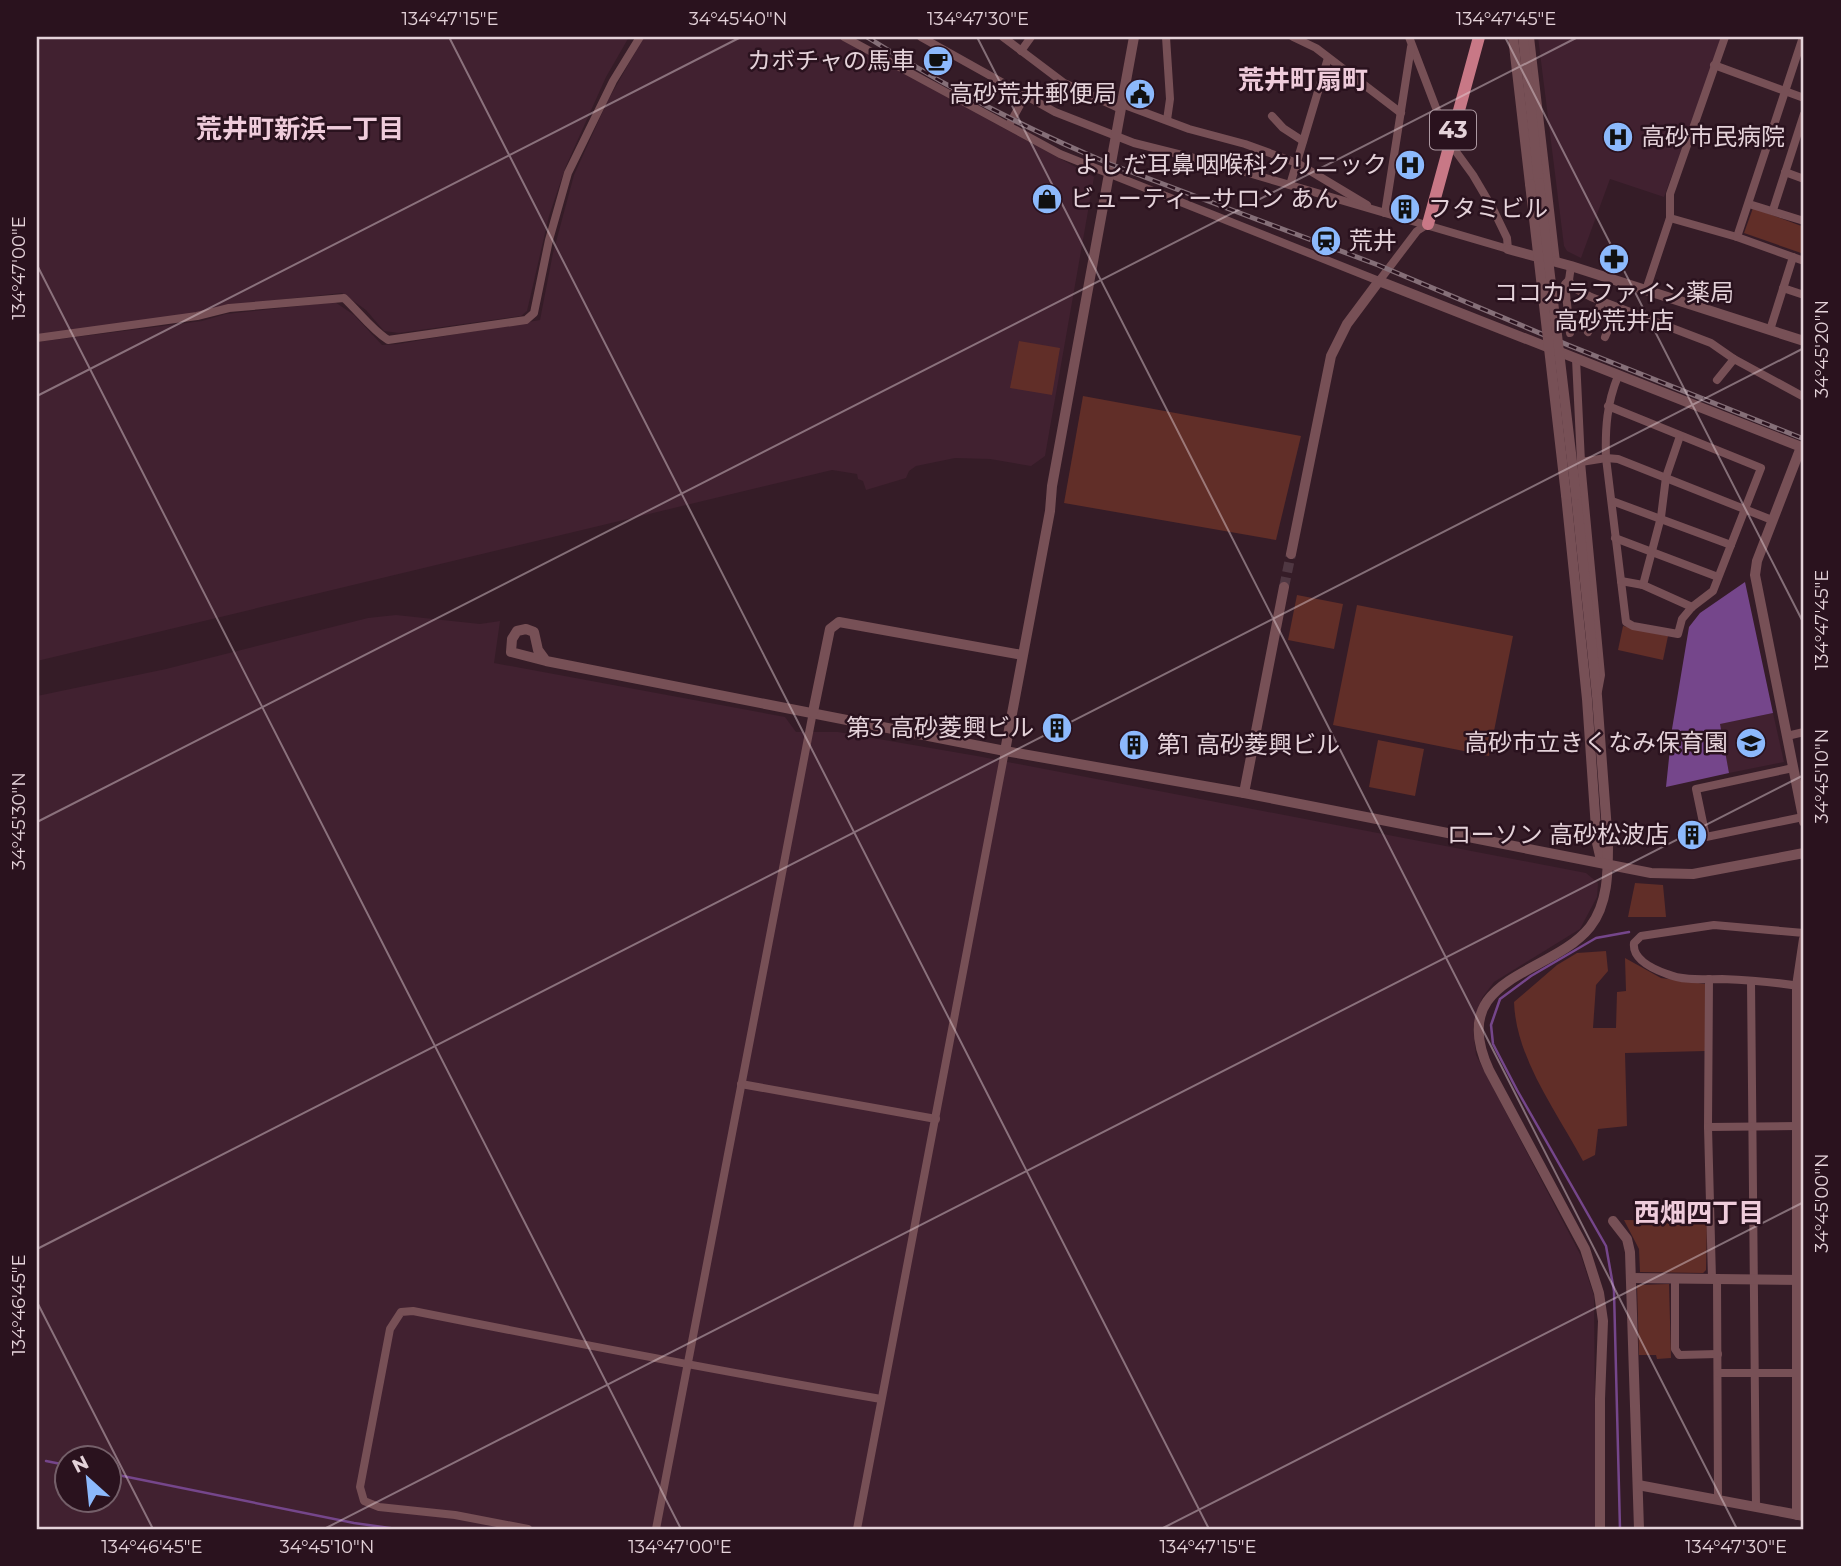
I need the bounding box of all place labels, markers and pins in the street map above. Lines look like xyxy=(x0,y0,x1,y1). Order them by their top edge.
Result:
cafe icon: カボチャの馬車 xyxy=(921,44,955,78)
place label: カボチャの馬車 xyxy=(747,46,915,75)
public building icon: 高砂荒井郵便局 xyxy=(1123,77,1157,111)
place label: 高砂荒井郵便局 xyxy=(949,79,1117,108)
hospital icon: 高砂市民病院 xyxy=(1601,120,1635,154)
place label: 高砂市民病院 xyxy=(1641,122,1785,151)
hospital icon: よしだ耳鼻咽喉科クリニック xyxy=(1393,148,1427,182)
place label: よしだ耳鼻咽喉科クリニック xyxy=(1075,150,1387,179)
shop icon: ビューティーサロン あん xyxy=(1030,182,1064,216)
place label: ビューティーサロン あん xyxy=(1070,184,1338,213)
building icon: フタミビル xyxy=(1388,192,1422,226)
place label: フタミビル xyxy=(1428,194,1548,223)
station icon: 荒井 xyxy=(1309,224,1343,258)
place label: 荒井 xyxy=(1349,226,1397,255)
pharmacy icon: ココカラファイン薬局 高砂荒井店 xyxy=(1597,242,1631,276)
place label: ココカラファイン薬局 高砂荒井店 xyxy=(1494,278,1734,335)
building icon: 第3 高砂菱興ビル xyxy=(1040,711,1074,745)
place label: 第3 高砂菱興ビル xyxy=(846,713,1034,742)
school or university icon: 高砂市立きくなみ保育園 xyxy=(1734,726,1768,760)
building icon: 第1 高砂菱興ビル xyxy=(1117,728,1151,762)
place label: 高砂市立きくなみ保育園 xyxy=(1464,728,1728,757)
place label: 第1 高砂菱興ビル xyxy=(1157,730,1340,759)
building icon: ローソン 高砂松波店 xyxy=(1675,818,1709,852)
place label: ローソン 高砂松波店 xyxy=(1447,820,1669,849)

